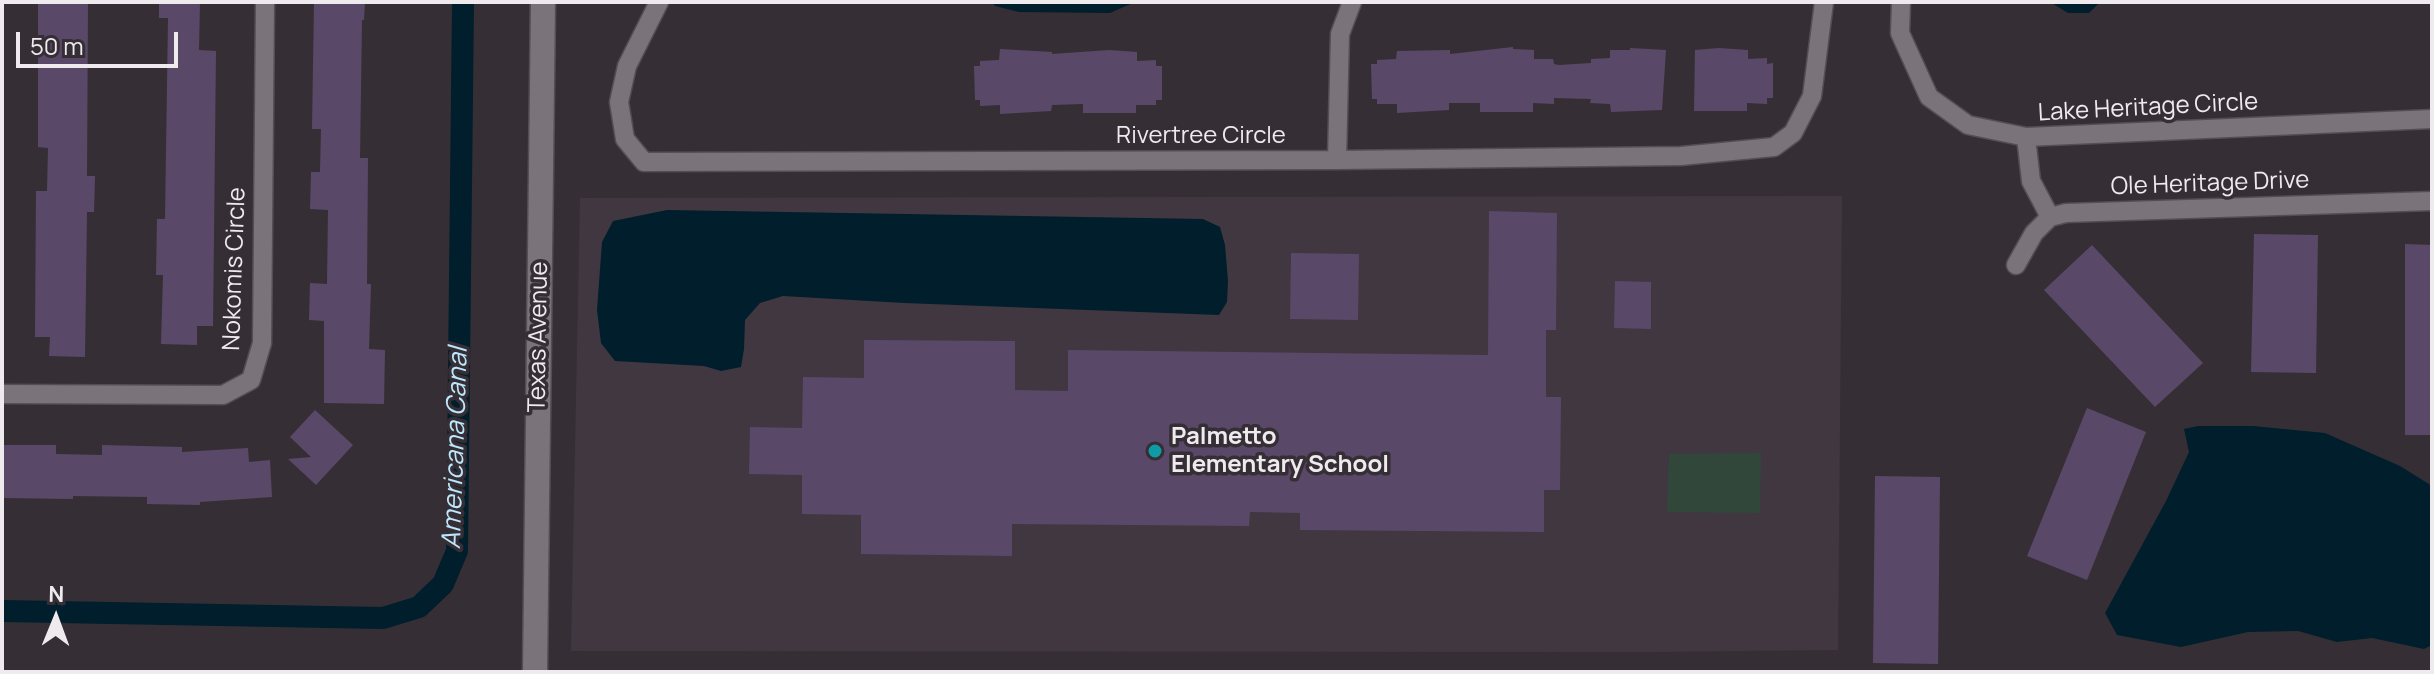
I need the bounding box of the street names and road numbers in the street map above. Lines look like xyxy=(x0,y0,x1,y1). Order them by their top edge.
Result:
street label: Lake Heritage Circle xyxy=(2037,88,2259,128)
street label: Rivertree Circle xyxy=(1116,122,1286,150)
street label: Ole Heritage Drive xyxy=(2110,166,2310,202)
street label: Nokomis Circle xyxy=(218,187,252,351)
street label: Texas Avenue xyxy=(523,261,555,413)

